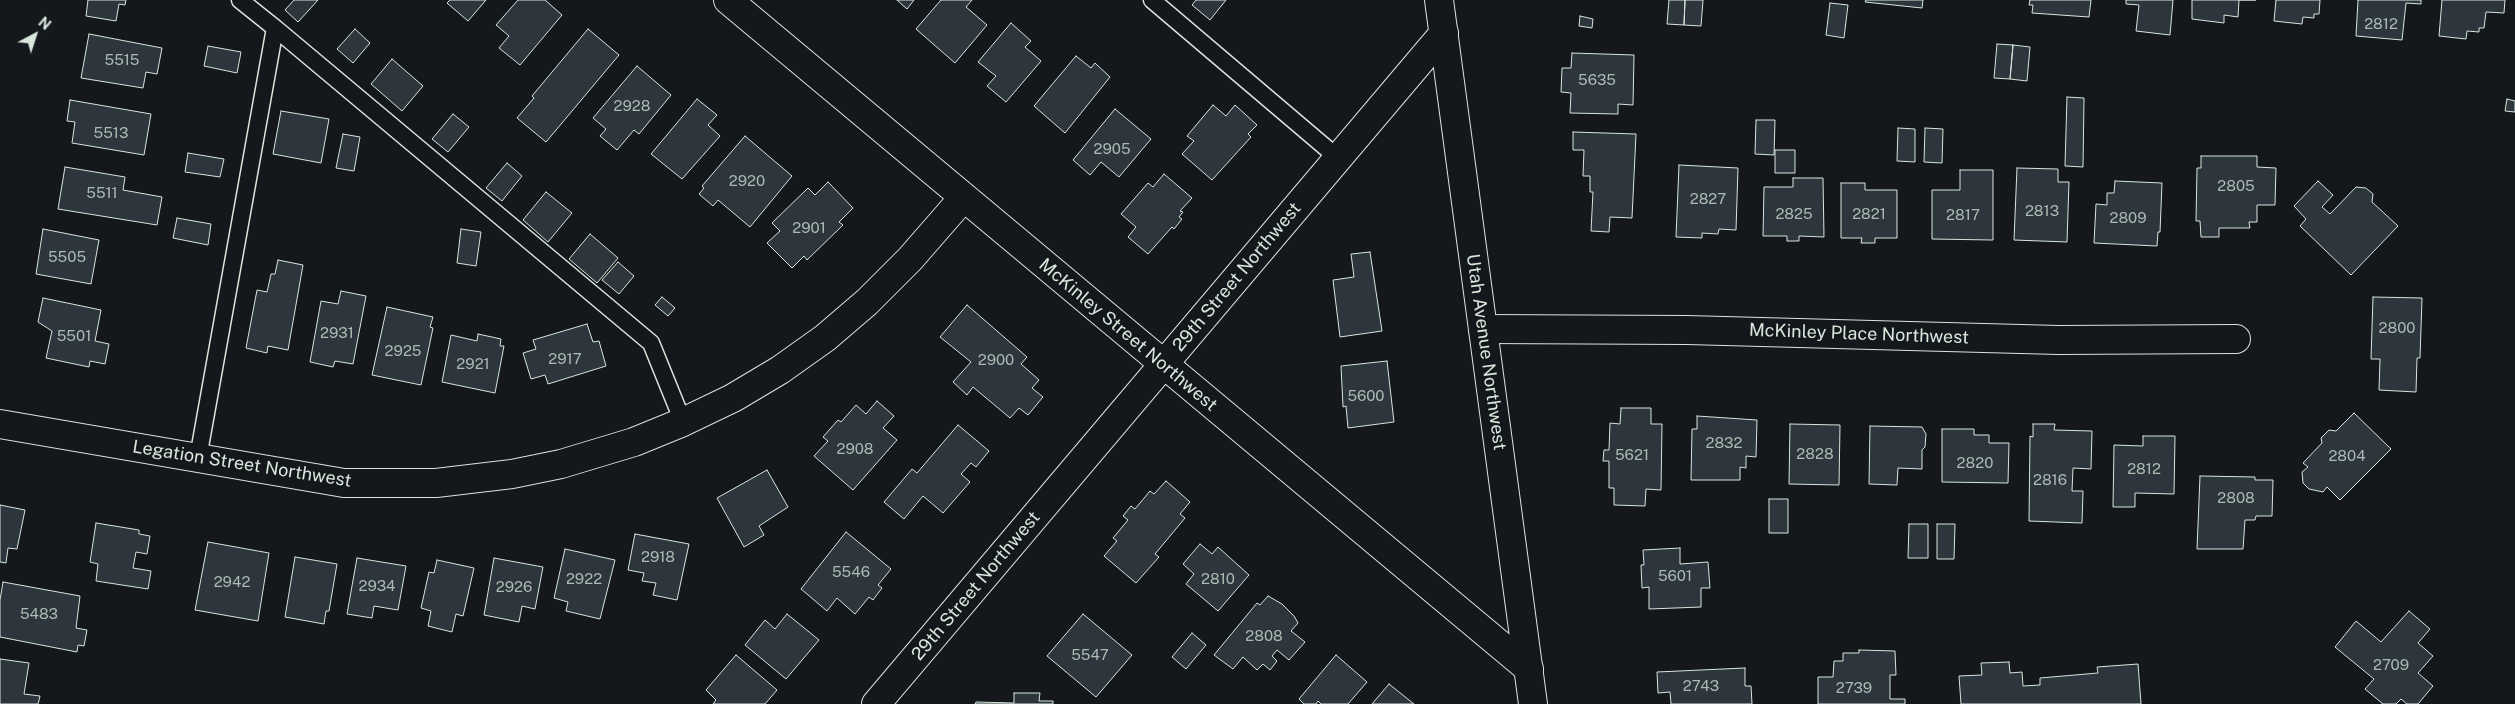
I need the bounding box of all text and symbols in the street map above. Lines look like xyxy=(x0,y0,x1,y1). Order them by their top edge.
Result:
north arrow xyxy=(10,10,60,60)
text: N xyxy=(35,14,54,33)
house number: 2812 xyxy=(2364,15,2398,33)
house number: 5515 xyxy=(105,51,139,69)
house number: 5635 xyxy=(1578,71,1616,89)
house number: 2928 xyxy=(614,97,650,115)
house number: 5513 xyxy=(94,124,128,142)
house number: 2905 xyxy=(1094,140,1130,158)
house number: 2920 xyxy=(729,172,765,190)
house number: 2805 xyxy=(2217,177,2255,195)
house number: 5511 xyxy=(86,184,118,202)
house number: 2827 xyxy=(1690,190,1726,208)
street label: 29th Street Northwest xyxy=(1168,198,1306,356)
house number: 2813 xyxy=(2025,202,2059,220)
house number: 2825 xyxy=(1775,205,1813,223)
house number: 2821 xyxy=(1852,205,1886,223)
house number: 2817 xyxy=(1946,206,1980,224)
house number: 2809 xyxy=(2109,209,2147,227)
house number: 2901 xyxy=(792,219,826,237)
house number: 5505 xyxy=(48,248,86,266)
street label: Utah Avenue Northwest xyxy=(1462,252,1510,452)
street label: McKinley Street Northwest xyxy=(1034,254,1222,416)
street label: McKinley Place Northwest xyxy=(1749,319,1969,349)
house number: 2800 xyxy=(2379,319,2415,337)
house number: 2931 xyxy=(320,324,354,342)
house number: 5501 xyxy=(57,327,91,345)
house number: 2925 xyxy=(385,342,421,360)
house number: 2917 xyxy=(548,350,582,368)
house number: 2900 xyxy=(978,351,1014,369)
house number: 2921 xyxy=(456,355,490,373)
house number: 5600 xyxy=(1347,387,1385,405)
house number: 2832 xyxy=(1706,434,1742,452)
street label: Legation Street Northwest xyxy=(131,436,353,492)
house number: 2908 xyxy=(836,440,874,458)
house number: 2828 xyxy=(1796,445,1834,463)
house number: 5621 xyxy=(1615,446,1649,464)
house number: 2804 xyxy=(2328,447,2366,465)
house number: 2820 xyxy=(1957,454,1993,472)
house number: 2812 xyxy=(2127,460,2161,478)
house number: 2816 xyxy=(2033,471,2067,489)
house number: 2808 xyxy=(2217,489,2255,507)
street label: 29th Street Northwest xyxy=(907,507,1045,665)
house number: 2918 xyxy=(641,548,675,566)
house number: 5546 xyxy=(832,563,870,581)
house number: 5601 xyxy=(1658,567,1692,585)
house number: 2922 xyxy=(566,570,602,588)
house number: 2810 xyxy=(1201,570,1235,588)
house number: 2942 xyxy=(214,573,250,591)
house number: 2934 xyxy=(358,577,396,595)
house number: 2926 xyxy=(496,578,532,596)
house number: 5483 xyxy=(20,605,58,623)
house number: 2808 xyxy=(1245,627,1283,645)
house number: 5547 xyxy=(1071,646,1109,664)
house number: 2709 xyxy=(2373,656,2409,674)
house number: 2743 xyxy=(1683,677,1719,695)
house number: 2739 xyxy=(1836,679,1872,697)

